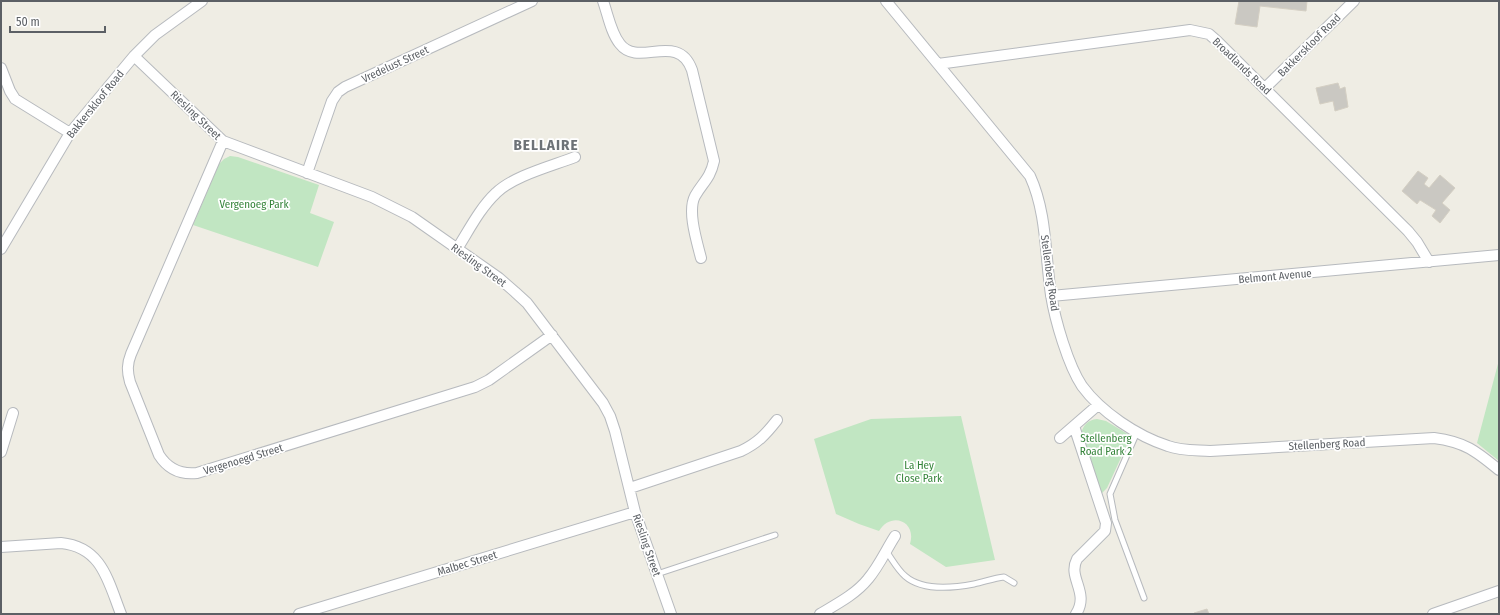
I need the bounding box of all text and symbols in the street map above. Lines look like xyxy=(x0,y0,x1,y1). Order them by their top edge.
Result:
scale bar xyxy=(10,8,105,34)
street label: Bakkerskloof Road xyxy=(1275,11,1344,80)
text: 50 m xyxy=(16,15,40,29)
street label: Broadlands Road xyxy=(1210,35,1274,98)
street label: Vredelust Street xyxy=(360,43,431,86)
street label: Bakkerskloof Road xyxy=(64,68,127,141)
street label: Riesling Street xyxy=(168,88,224,143)
district label: BELLAIRE xyxy=(513,136,579,154)
park label: Vergenoeg Park xyxy=(219,198,289,211)
street label: Stellenberg Road xyxy=(1038,234,1061,312)
street label: Riesling Street xyxy=(449,241,509,290)
street label: Belmont Avenue xyxy=(1238,267,1312,286)
park label: Stellenberg Road Park 2 xyxy=(1080,432,1133,458)
street label: Stellenberg Road xyxy=(1288,436,1366,453)
street label: Vergenoegd Street xyxy=(202,441,285,478)
park label: La Hey Close Park xyxy=(896,459,943,485)
street label: Riesling Street xyxy=(630,512,663,578)
street label: Malbec Street xyxy=(436,548,499,579)

